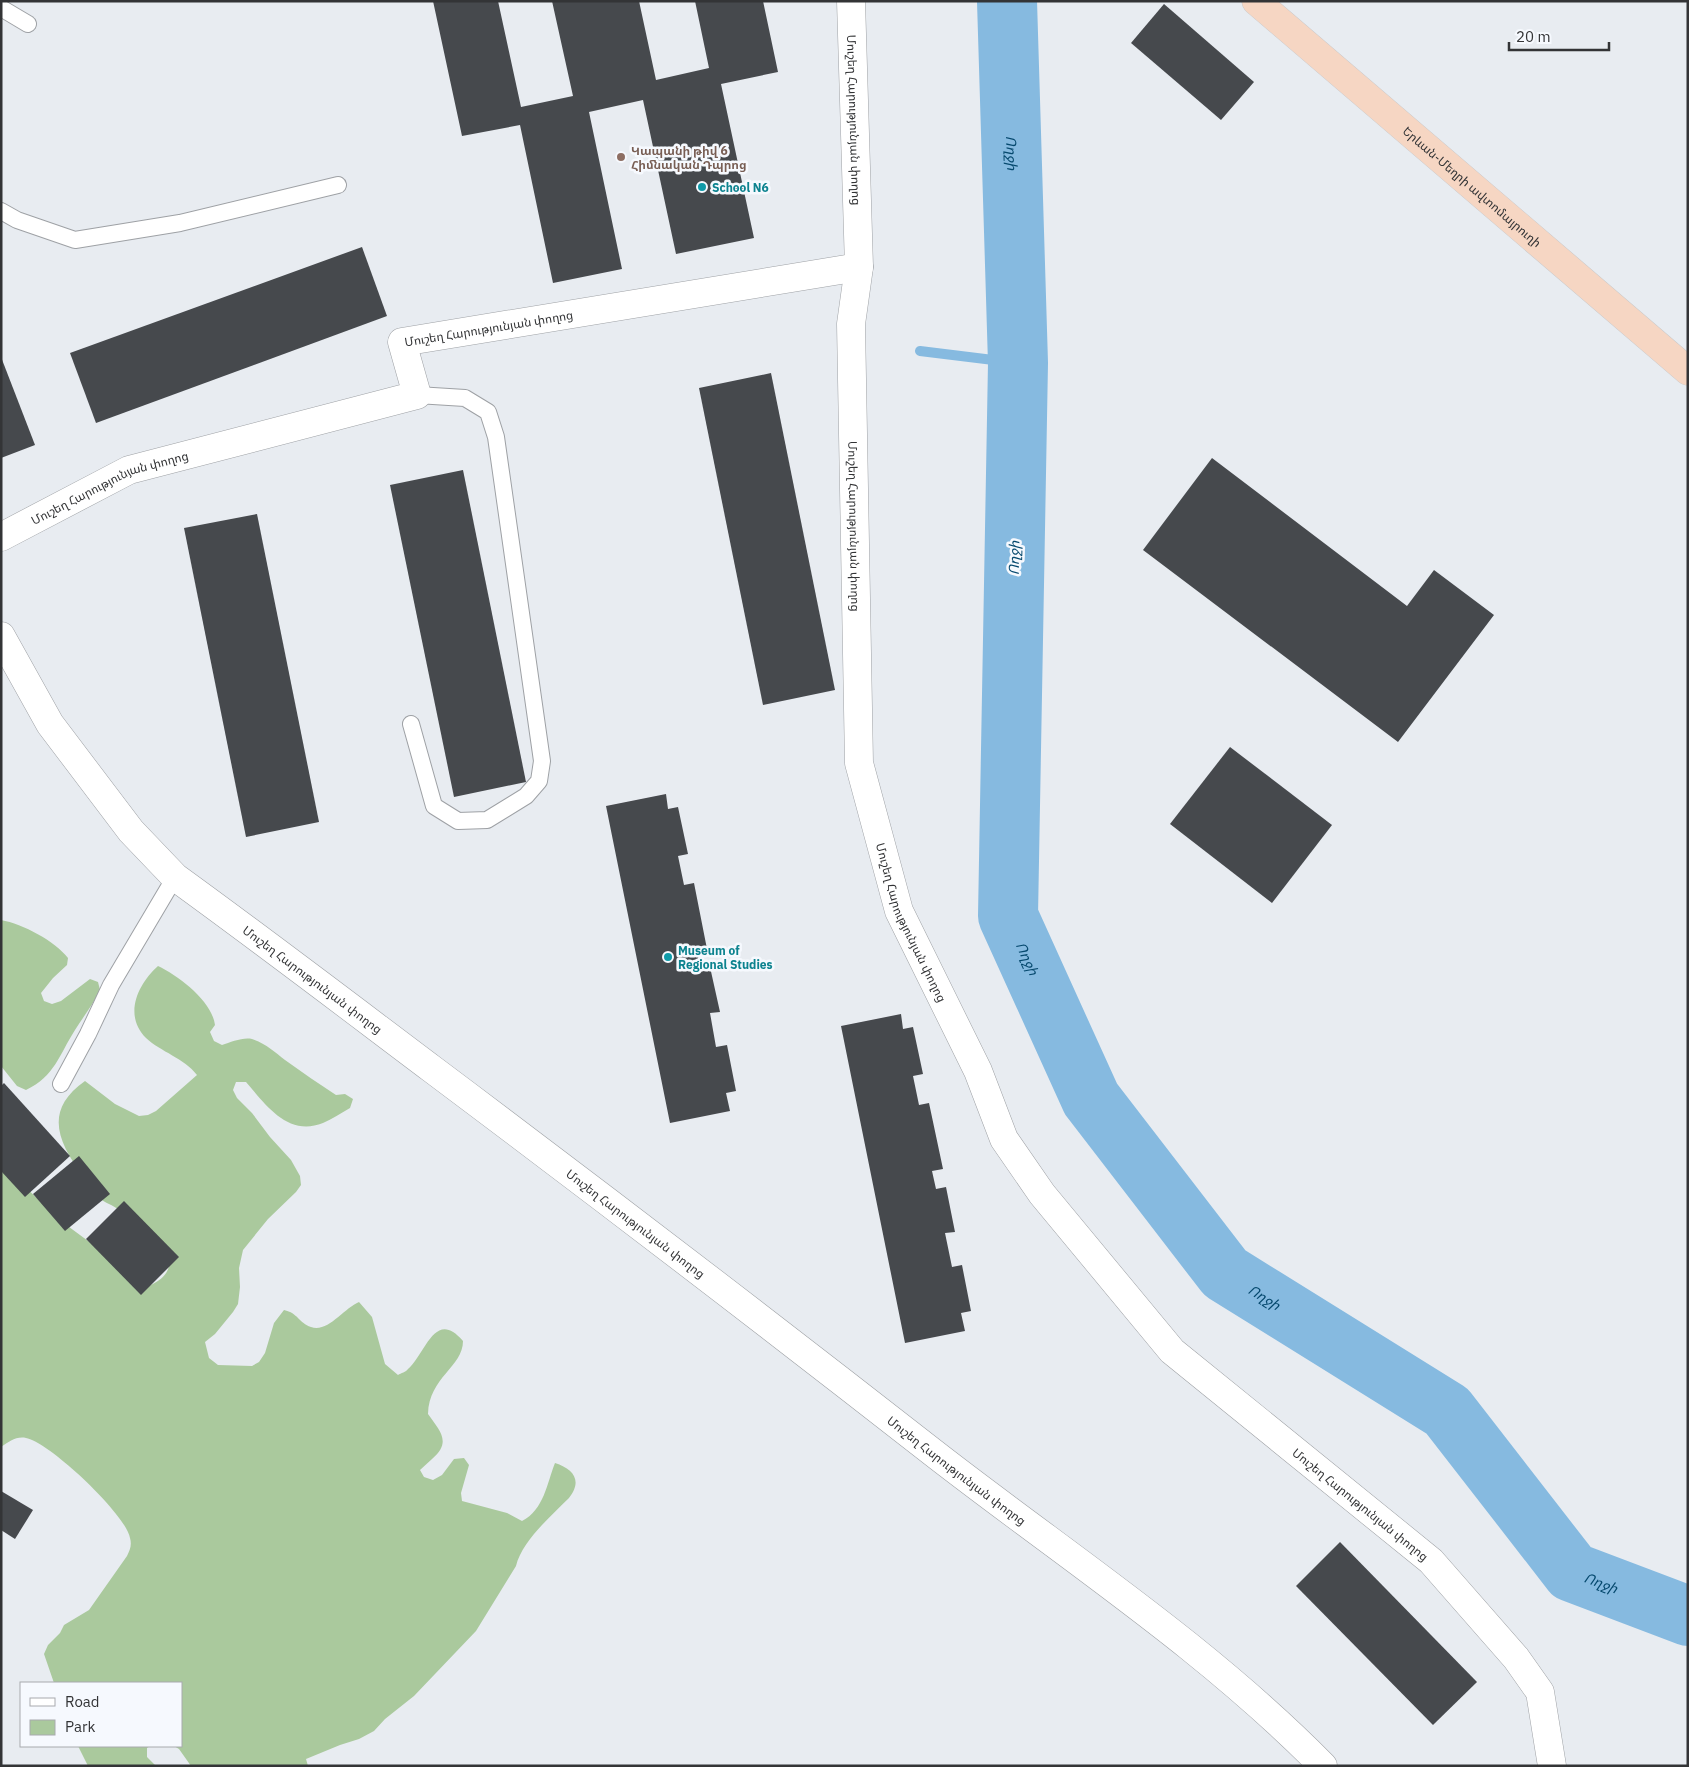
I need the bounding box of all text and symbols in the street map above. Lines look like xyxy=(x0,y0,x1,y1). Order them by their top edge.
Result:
scale bar xyxy=(1509,20,1609,52)
text: 20 m xyxy=(1516,27,1551,46)
street label: Մուշեղ Հարությունյան փողոց xyxy=(845,34,865,205)
street label: Երևան-Մեղրի ավտոմայրուղի xyxy=(1400,123,1545,250)
water label: Ողջի xyxy=(1002,135,1021,171)
place label: Կապանի թիվ 6 Հիմնական Դպրոց xyxy=(631,143,747,172)
marker: Կապանի թիվ 6 Հիմնական Դպրոց xyxy=(615,151,627,163)
place label: School N6 xyxy=(712,180,769,195)
marker: School N6 xyxy=(696,181,708,193)
street label: Մուշեղ Հարությունյան փողոց xyxy=(403,307,574,349)
street label: Մուշեղ Հարությունյան փողոց xyxy=(846,441,864,612)
street label: Մուշեղ Հարությունյան փողոց xyxy=(28,447,190,528)
water label: Ողջի xyxy=(1005,540,1023,575)
street label: Մուշեղ Հարությունյան փողոց xyxy=(873,841,950,1004)
street label: Մուշեղ Հարությունյան փողոց xyxy=(240,922,385,1036)
water label: Ողջի xyxy=(1012,939,1043,979)
place label: Museum of Regional Studies xyxy=(678,943,773,972)
marker: Museum of Regional Studies xyxy=(662,951,674,963)
street label: Մուշեղ Հարությունյան փողոց xyxy=(564,1166,708,1281)
water label: Ողջի xyxy=(1245,1281,1284,1314)
street label: Մուշեղ Հարությունյան փողոց xyxy=(884,1412,1029,1528)
street label: Մուշեղ Հարությունյան փողոց xyxy=(1290,1444,1432,1564)
water label: Ողջի xyxy=(1582,1568,1621,1598)
legend xyxy=(20,1682,182,1747)
text: Road xyxy=(65,1692,100,1711)
text: Park xyxy=(65,1717,95,1736)

